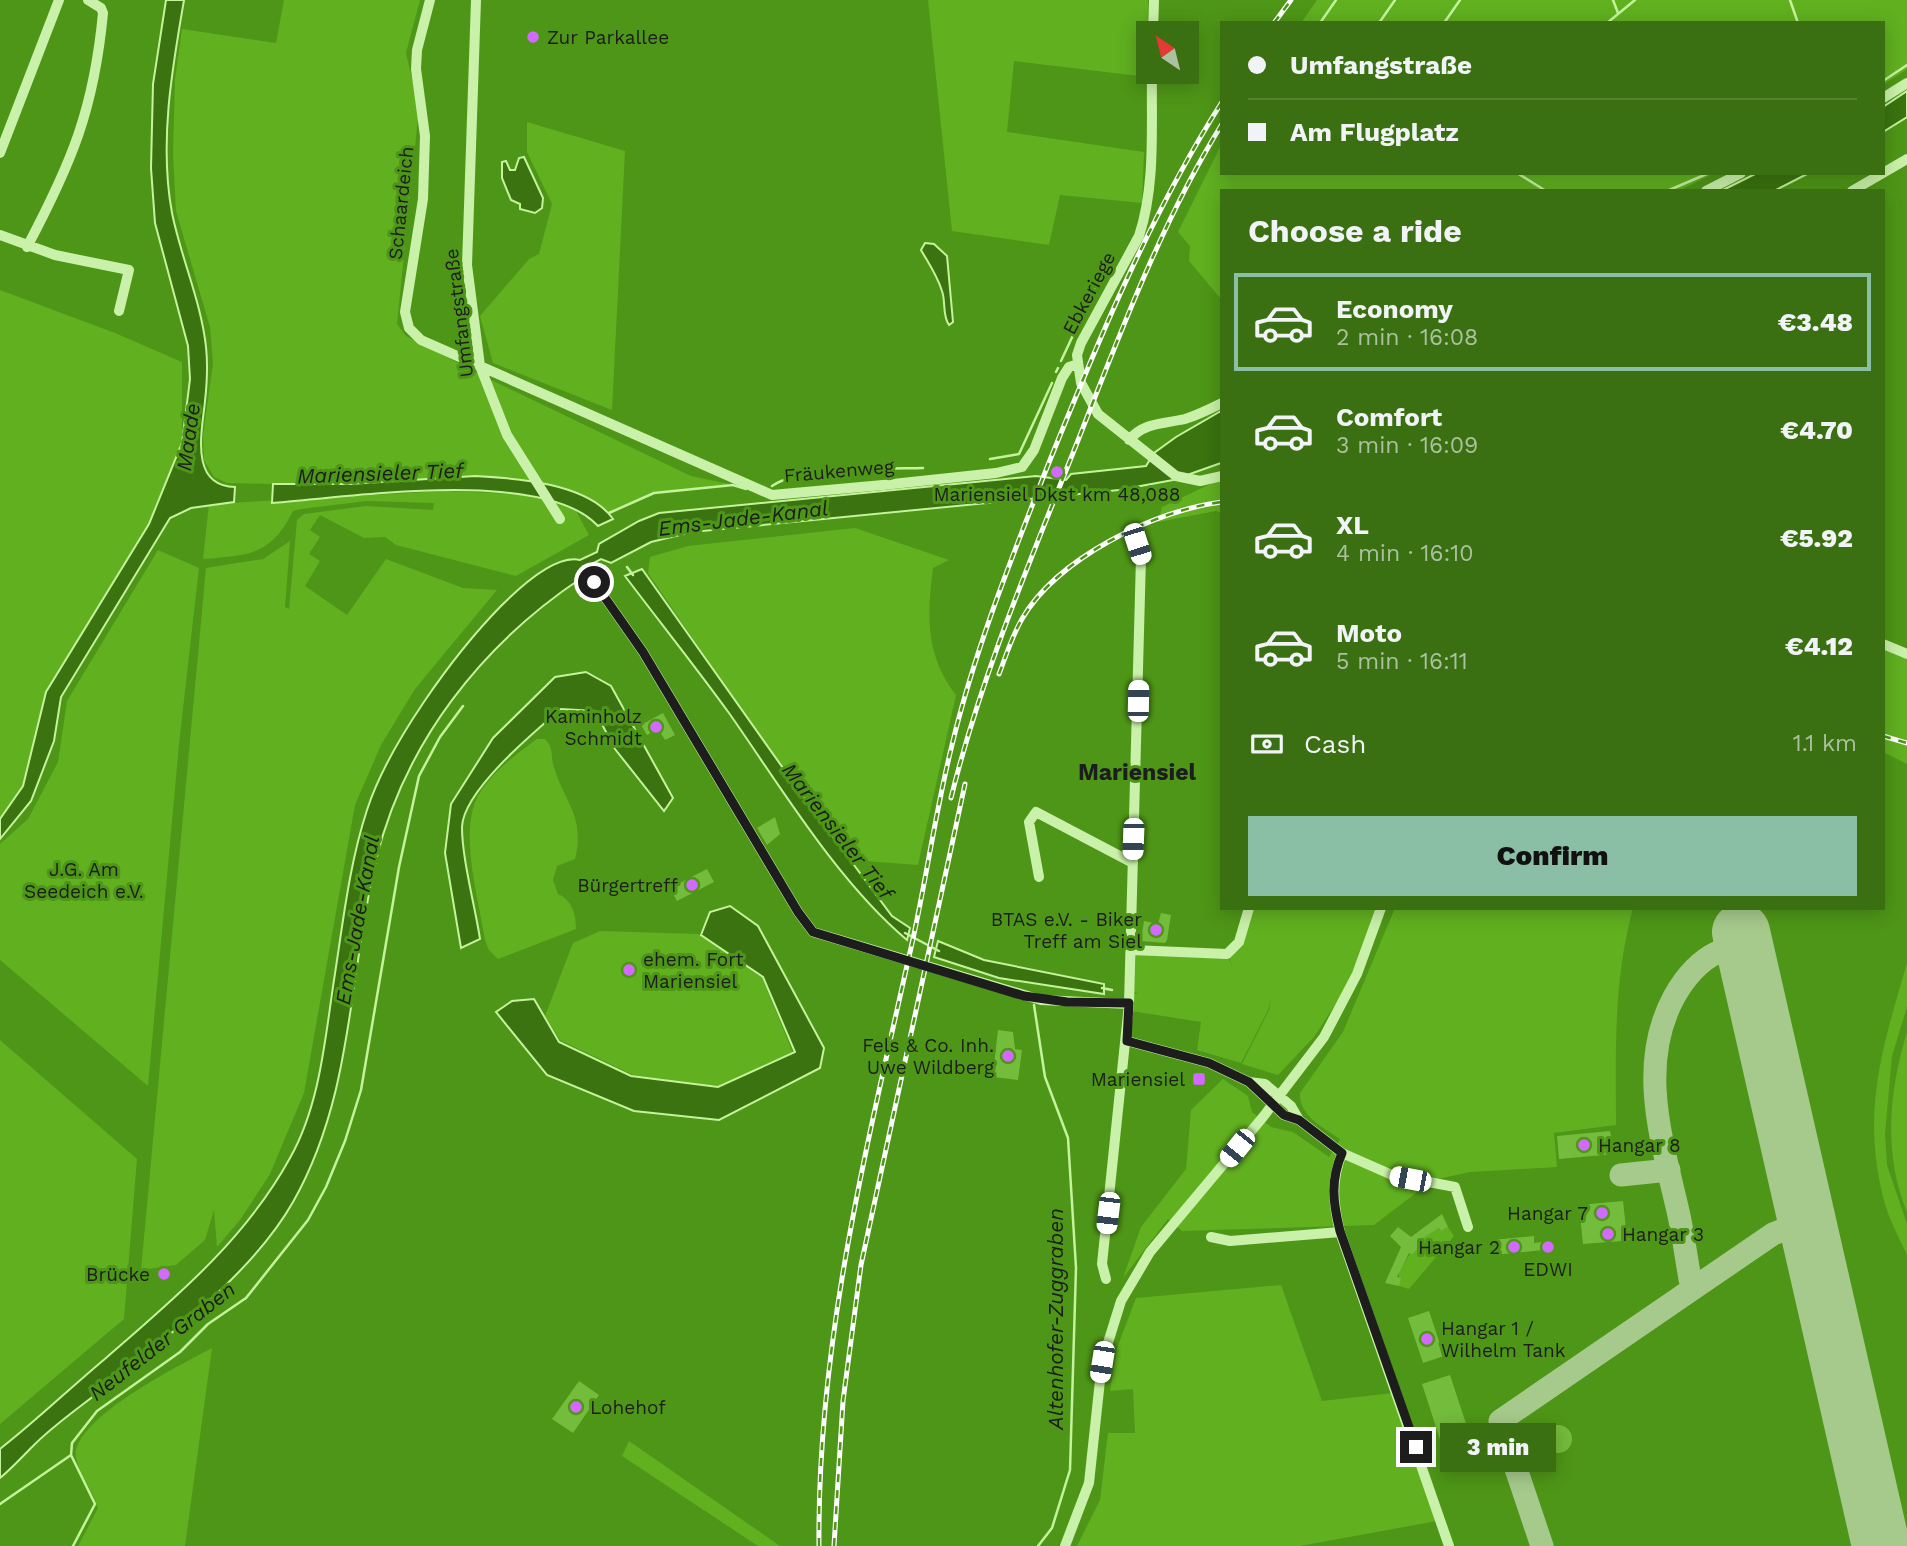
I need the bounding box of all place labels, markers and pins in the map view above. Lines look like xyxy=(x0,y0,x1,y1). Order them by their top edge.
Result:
place label: Zur Parkallee xyxy=(547,26,669,49)
marker: Zur Parkallee xyxy=(525,29,541,45)
marker: Mariensiel Dkst km 48,088 xyxy=(1049,464,1065,480)
place label: Mariensiel Dkst km 48,088 xyxy=(933,483,1181,506)
place label: Kaminholz Schmidt xyxy=(545,705,642,750)
marker: Kaminholz Schmidt xyxy=(648,719,664,735)
place label: Bürgertreff xyxy=(577,874,678,897)
marker: Bürgertreff xyxy=(684,877,700,893)
place label: BTAS e.V. - Biker Treff am Siel xyxy=(991,908,1142,953)
marker: BTAS e.V. - Biker Treff am Siel xyxy=(1148,922,1164,938)
place label: ehem. Fort Mariensiel xyxy=(643,948,743,993)
marker: ehem. Fort Mariensiel xyxy=(621,962,637,978)
place label: Fels & Co. Inh. Uwe Wildberg xyxy=(862,1034,995,1079)
marker: Fels & Co. Inh. Uwe Wildberg xyxy=(1000,1048,1016,1064)
place label: Mariensiel xyxy=(1091,1068,1185,1091)
marker: Mariensiel xyxy=(1191,1071,1207,1087)
place label: Hangar 8 xyxy=(1598,1134,1681,1157)
marker: Hangar 8 xyxy=(1576,1137,1592,1153)
place label: Hangar 7 xyxy=(1507,1202,1588,1225)
marker: Hangar 7 xyxy=(1594,1205,1610,1221)
place label: Hangar 3 xyxy=(1622,1223,1704,1246)
marker: Hangar 3 xyxy=(1600,1226,1616,1242)
place label: Hangar 2 xyxy=(1418,1236,1500,1259)
marker: Hangar 2 xyxy=(1506,1239,1522,1255)
marker: EDWI xyxy=(1540,1239,1556,1255)
place label: EDWI xyxy=(1523,1258,1573,1281)
place label: Brücke xyxy=(86,1263,150,1286)
marker: Brücke xyxy=(156,1266,172,1282)
place label: Hangar 1 / Wilhelm Tank xyxy=(1441,1317,1566,1362)
marker: Hangar 1 / Wilhelm Tank xyxy=(1419,1331,1435,1347)
place label: Lohehof xyxy=(590,1396,666,1419)
marker: Lohehof xyxy=(568,1399,584,1415)

